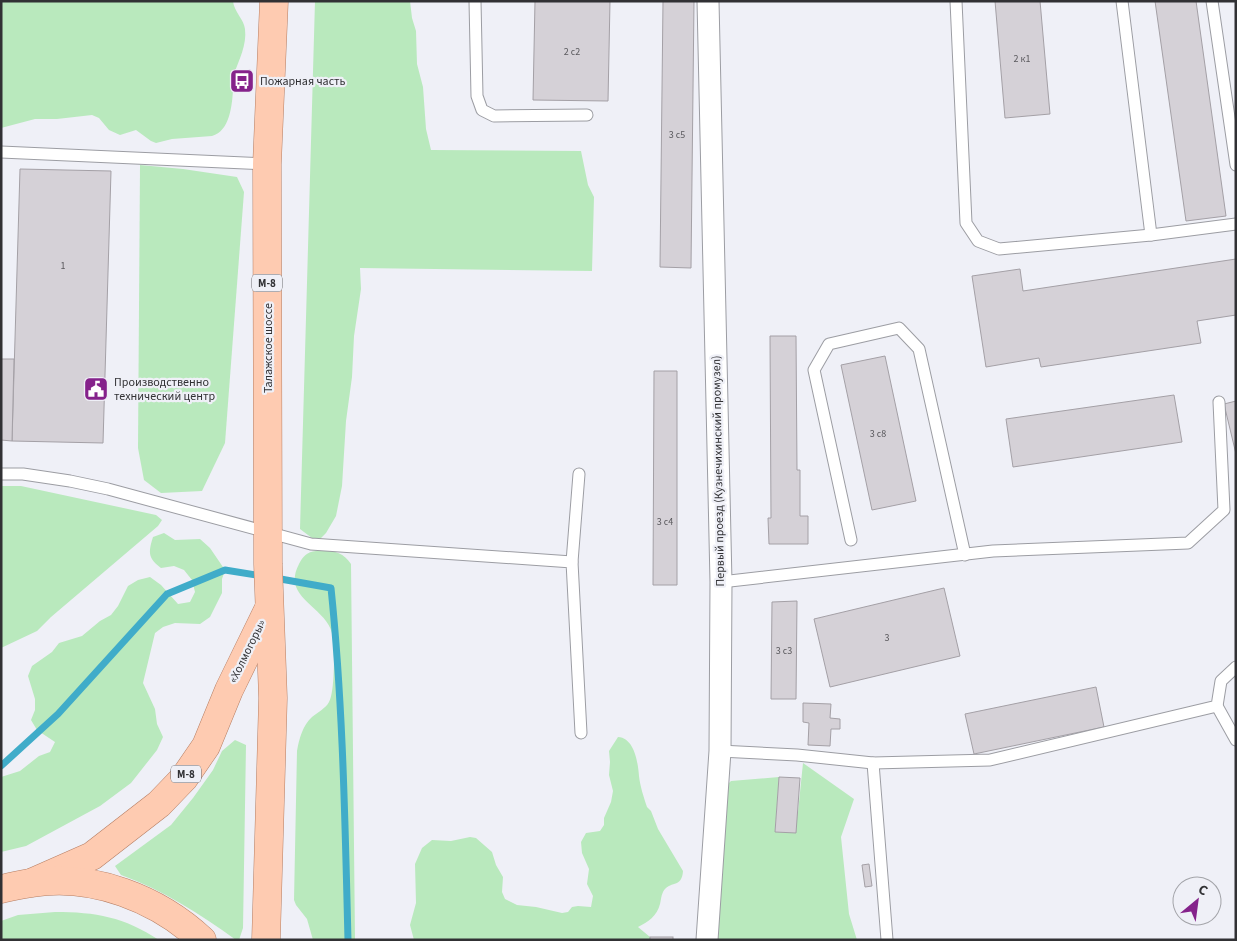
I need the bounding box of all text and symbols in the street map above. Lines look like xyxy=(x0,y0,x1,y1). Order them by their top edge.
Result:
house number: 2 с2 xyxy=(564,45,580,59)
house number: 2 к1 xyxy=(1014,52,1030,66)
bus stop icon: Пожарная часть xyxy=(229,68,255,94)
place label: Пожарная часть xyxy=(260,73,346,90)
house number: 3 с5 xyxy=(669,128,685,142)
house number: 1 xyxy=(61,259,66,273)
road number: М-8 xyxy=(252,274,282,292)
street label: Талажское шоссе xyxy=(260,303,277,393)
street label: Первый проезд (Кузнечихинский промузел) xyxy=(708,355,729,587)
place label: Производственно технический центр xyxy=(114,374,215,405)
public building icon: Производственно технический центр xyxy=(83,376,109,402)
house number: 3 с8 xyxy=(870,427,886,441)
house number: 3 с4 xyxy=(657,515,673,529)
street label: «Холмогоры» xyxy=(225,617,270,686)
house number: 3 xyxy=(885,631,890,645)
house number: 3 с3 xyxy=(776,644,792,658)
road number: М-8 xyxy=(171,766,201,782)
north arrow xyxy=(1172,876,1222,926)
text: С xyxy=(1194,880,1211,901)

